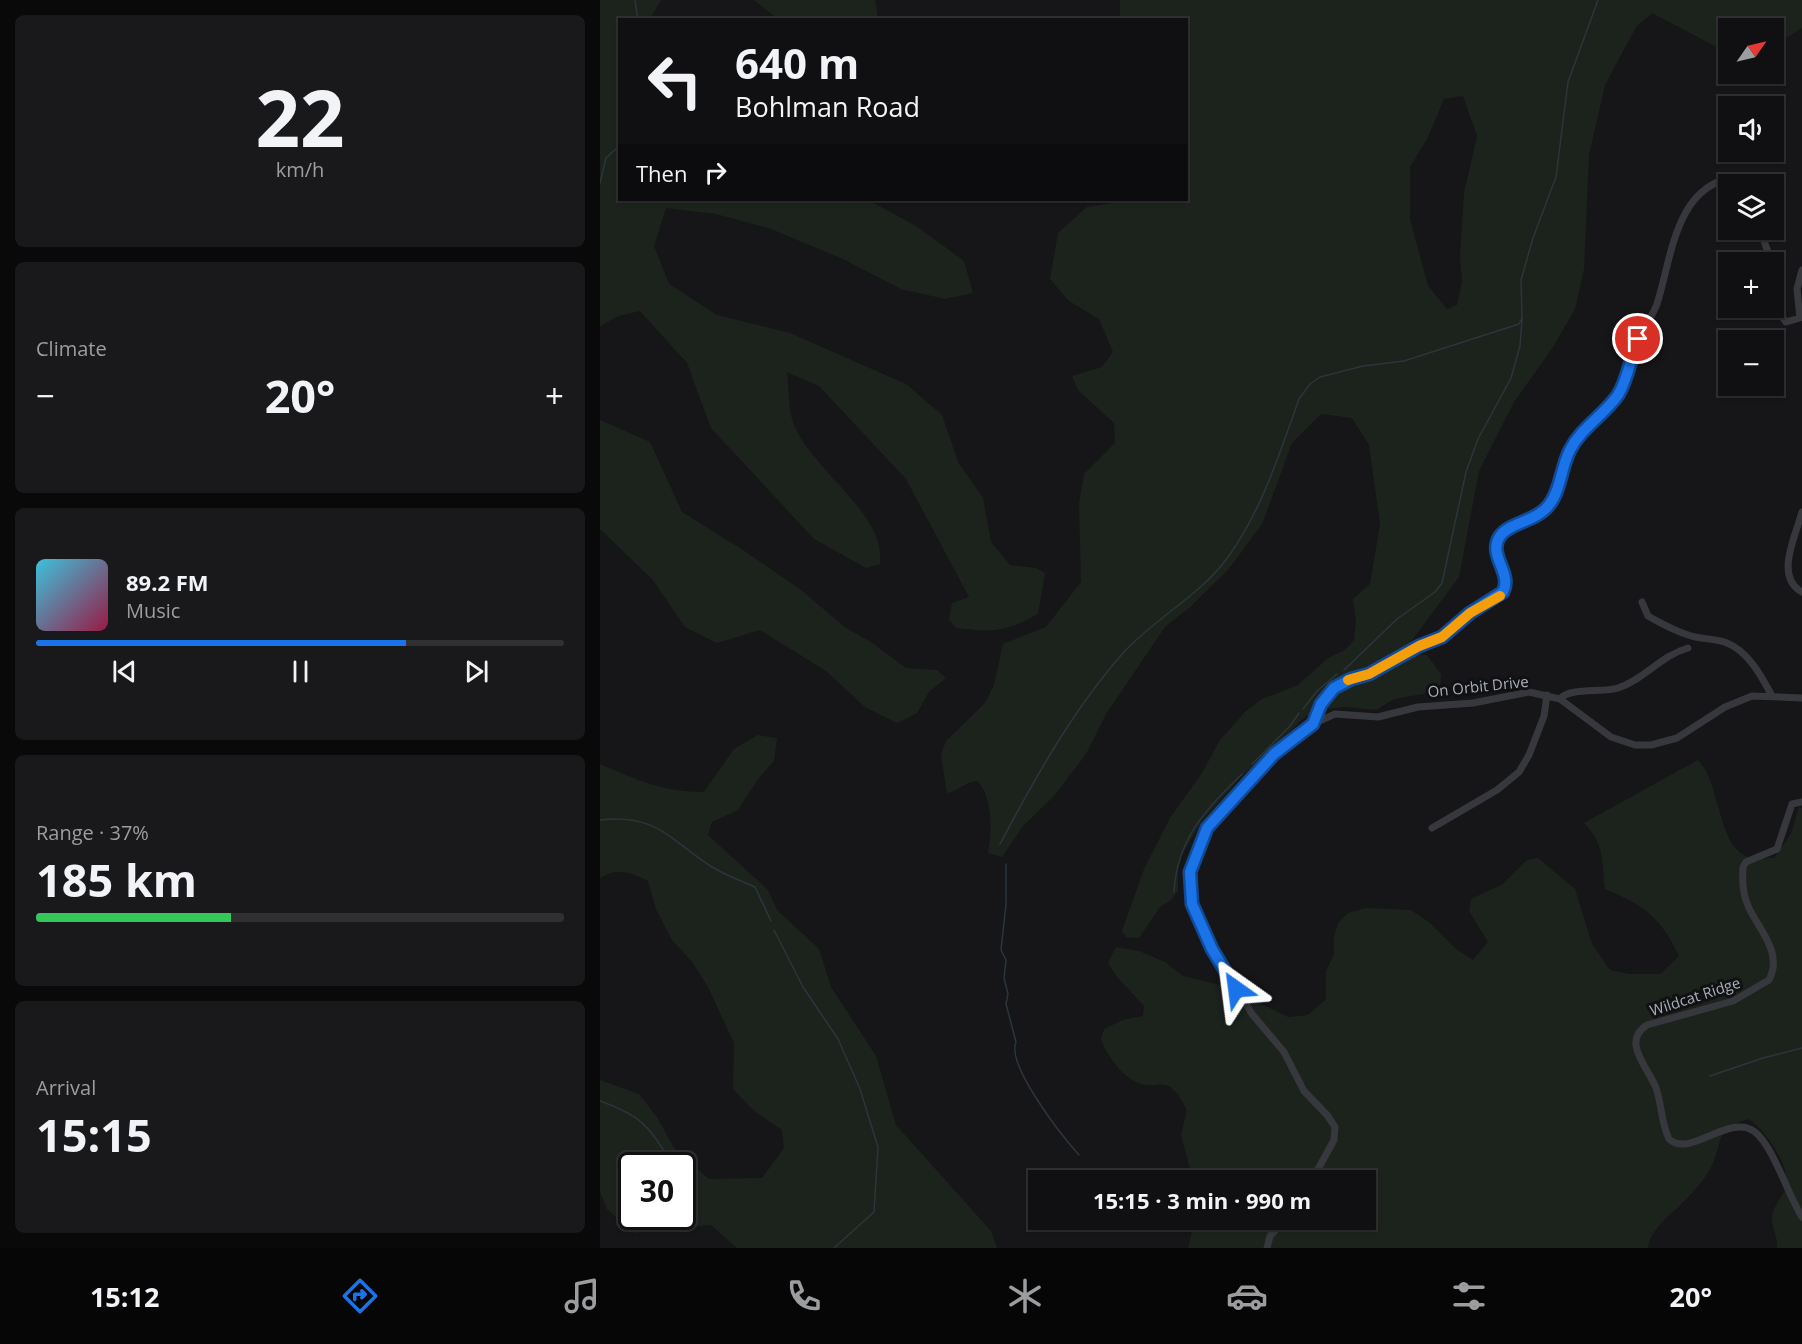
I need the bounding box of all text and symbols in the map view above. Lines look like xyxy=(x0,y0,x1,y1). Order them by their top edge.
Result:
north arrow xyxy=(1718,18,1784,84)
map controls xyxy=(1718,18,1784,396)
text: 640 m xyxy=(735,34,859,91)
icon: left xyxy=(636,42,714,120)
text: 22 xyxy=(255,64,345,170)
text: Bohlman Road xyxy=(735,88,920,125)
button: sound xyxy=(1718,96,1784,162)
text: km/h xyxy=(276,156,324,183)
icon: right xyxy=(699,156,732,189)
text: Then xyxy=(636,158,687,188)
button: layers xyxy=(1718,174,1784,240)
button: + xyxy=(1718,252,1784,318)
pin xyxy=(1612,313,1663,364)
icon: arrive xyxy=(1621,322,1654,355)
button: − xyxy=(1718,330,1784,396)
text: Climate xyxy=(36,335,107,362)
text: 20° xyxy=(265,365,335,426)
text: − xyxy=(36,373,55,418)
text: + xyxy=(545,373,564,418)
text: 89.2 FM xyxy=(126,567,209,597)
text: Music xyxy=(126,597,180,624)
icon: previous xyxy=(108,655,141,688)
icon: pause xyxy=(284,655,317,688)
icon: next xyxy=(460,655,493,688)
street label: On Orbit Drive xyxy=(1426,671,1530,701)
text: Range · 37% xyxy=(36,819,149,846)
text: 185 km xyxy=(36,849,197,910)
position arrow xyxy=(1204,957,1268,1021)
street label: Wildcat Ridge xyxy=(1647,972,1743,1020)
text: Arrival xyxy=(36,1074,96,1101)
text: 15:15 xyxy=(36,1104,152,1165)
speed limit sign: 30 xyxy=(618,1152,696,1230)
text: 15:15 · 3 min · 990 m xyxy=(1093,1185,1311,1215)
icon: directions xyxy=(339,1275,381,1317)
icon: music xyxy=(561,1275,603,1317)
icon: phone xyxy=(783,1275,825,1317)
icon: climate xyxy=(1004,1275,1046,1317)
icon: car xyxy=(1226,1275,1268,1317)
icon: filters xyxy=(1448,1275,1490,1317)
text: 15:12 xyxy=(90,1278,159,1315)
text: 20° xyxy=(1670,1278,1712,1315)

